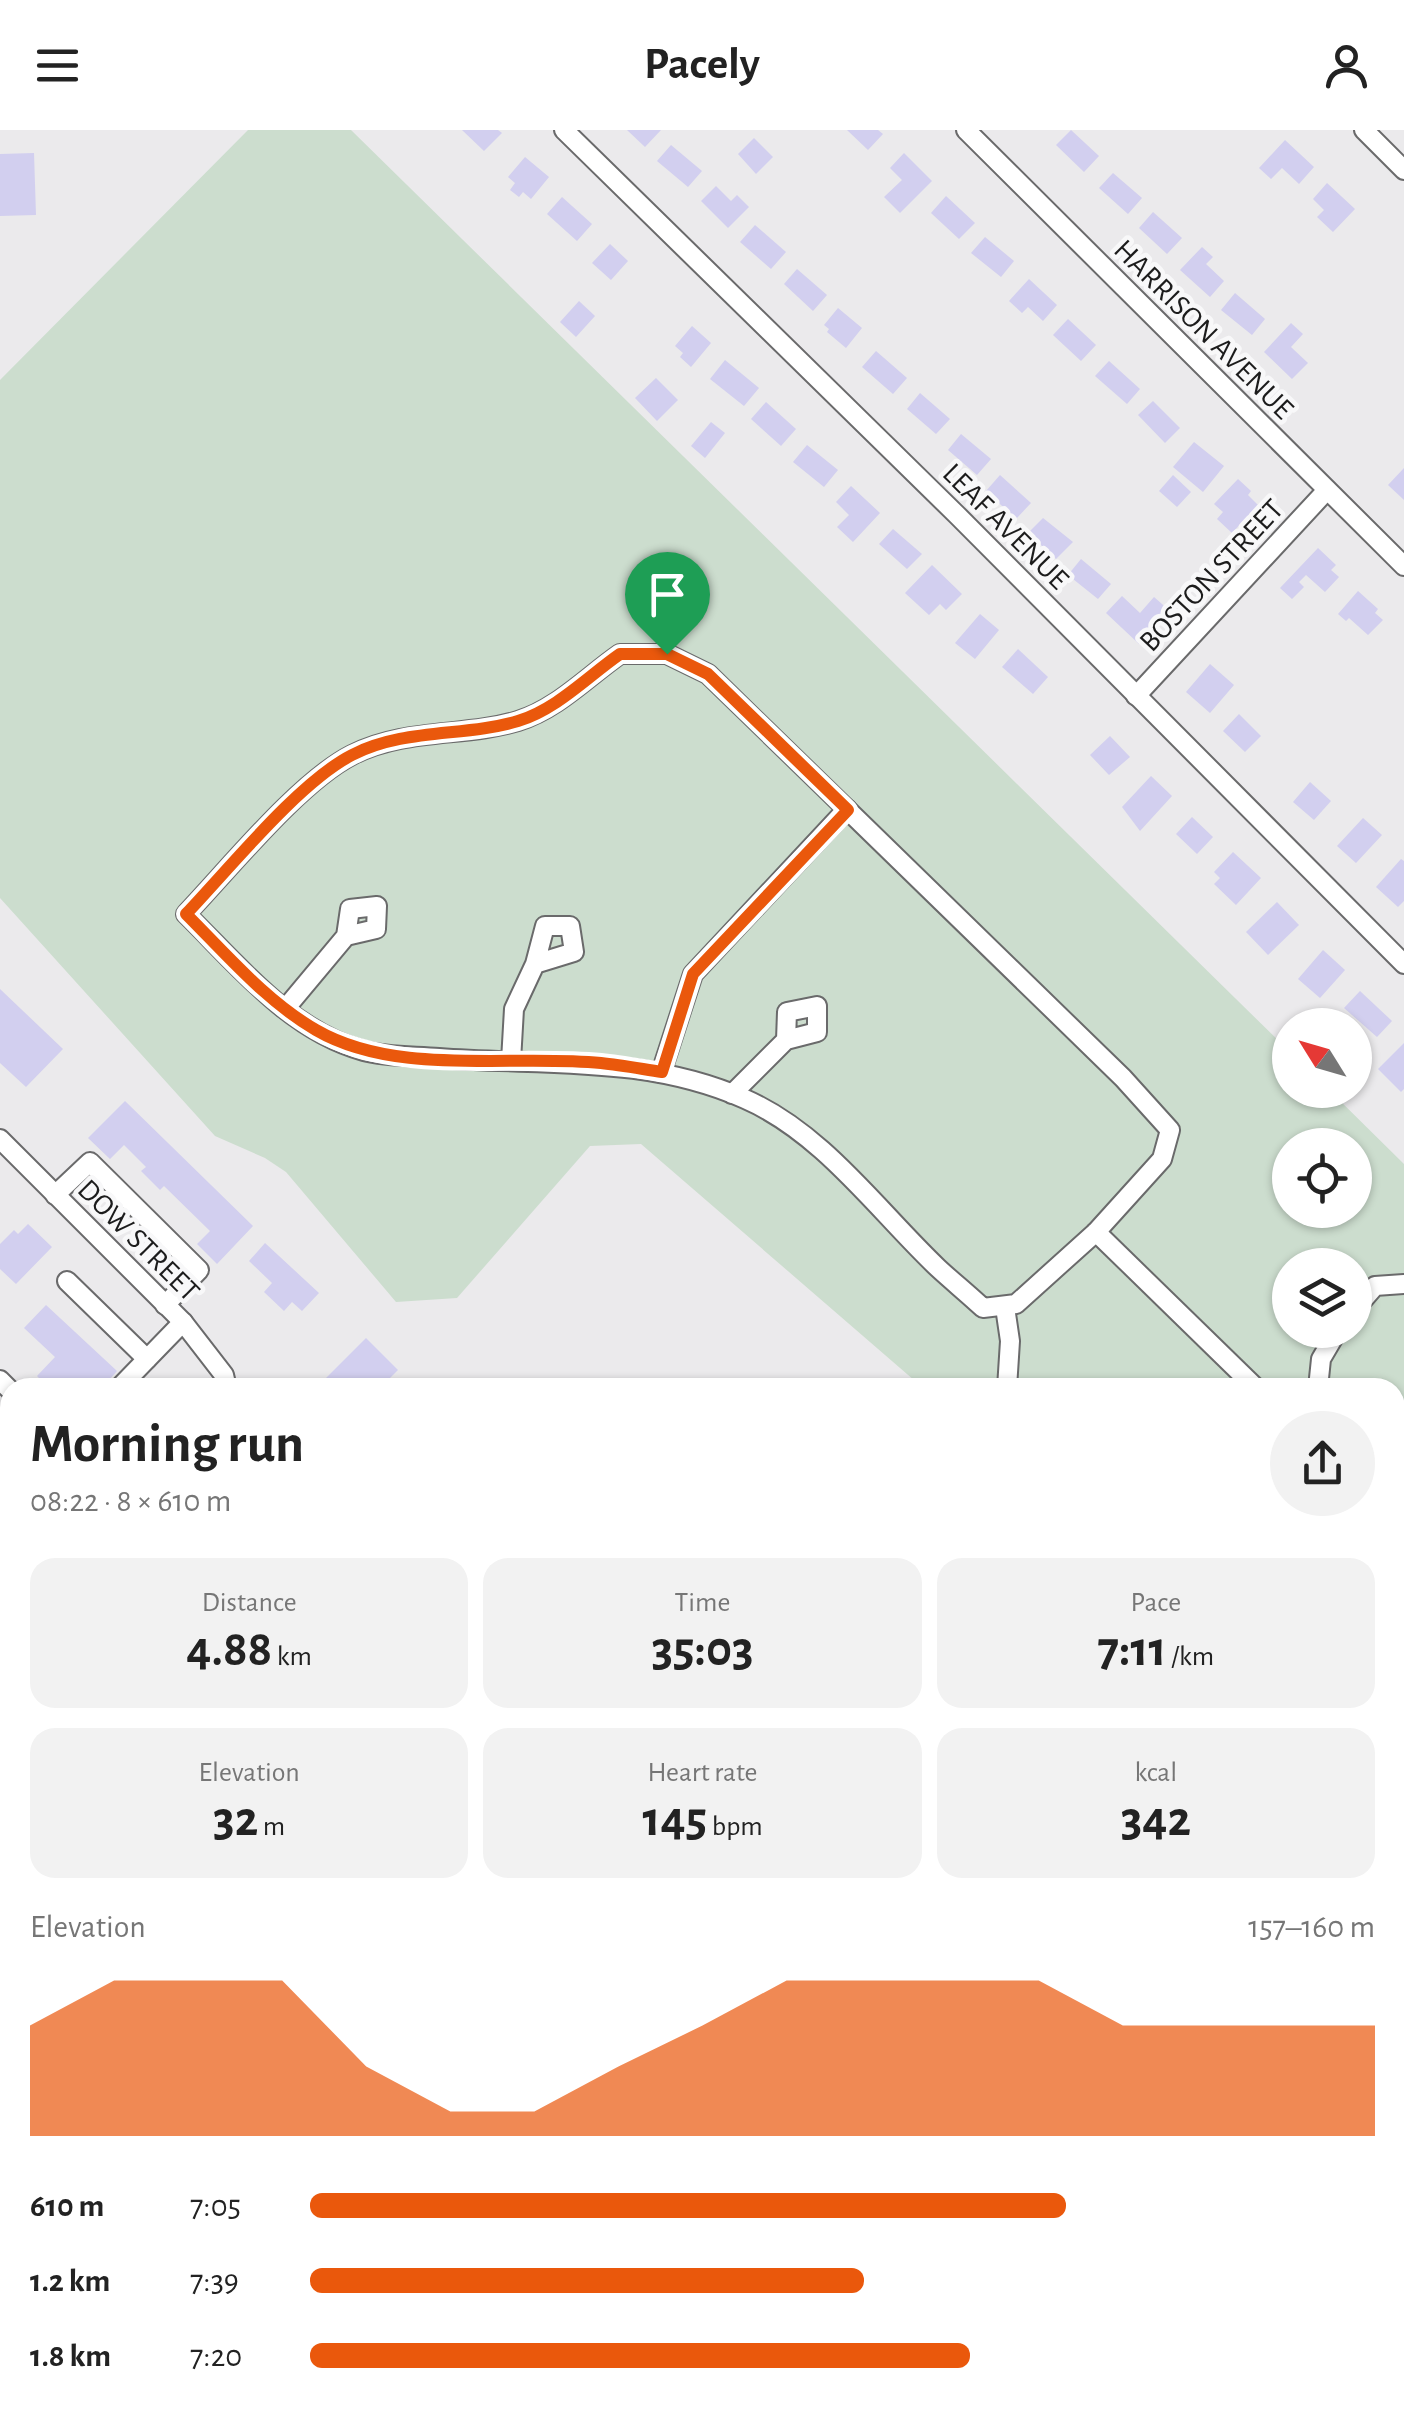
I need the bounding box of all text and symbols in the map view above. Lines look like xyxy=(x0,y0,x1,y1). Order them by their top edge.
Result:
icon: menu xyxy=(30,38,85,93)
icon: person xyxy=(1319,38,1374,93)
text: Pacely xyxy=(644,42,760,87)
street label: HARRISON AVENUE xyxy=(1108,234,1299,425)
street label: LEAF AVENUE xyxy=(937,458,1074,595)
street label: BOSTON STREET xyxy=(1134,494,1290,657)
pin xyxy=(625,552,710,655)
icon: arrive xyxy=(640,567,695,622)
north arrow xyxy=(1272,1008,1372,1108)
map controls xyxy=(1272,1008,1372,1348)
button: locate xyxy=(1272,1128,1372,1228)
street label: DOW STREET xyxy=(72,1174,205,1308)
button: layers xyxy=(1272,1248,1372,1348)
button: share xyxy=(1270,1411,1375,1516)
text: Morning run xyxy=(30,1417,304,1472)
text: 08:22 · 8 × 610 m xyxy=(30,1485,231,1517)
text: Distance xyxy=(202,1589,297,1617)
text: Time xyxy=(675,1589,730,1617)
text: Pace xyxy=(1131,1589,1181,1617)
text: 4.88 xyxy=(186,1625,272,1675)
text: 35:03 xyxy=(651,1625,754,1675)
text: 7:11 xyxy=(1097,1625,1166,1675)
text: km xyxy=(272,1643,312,1671)
text: /km xyxy=(1166,1643,1214,1671)
text: Elevation xyxy=(199,1759,300,1787)
text: Heart rate xyxy=(648,1759,757,1787)
text: kcal xyxy=(1134,1759,1177,1787)
text: 32 xyxy=(213,1795,258,1845)
text: 145 xyxy=(642,1795,707,1845)
text: 342 xyxy=(1121,1795,1191,1845)
text: m xyxy=(258,1813,285,1841)
text: bpm xyxy=(707,1813,763,1841)
text: Elevation xyxy=(30,1911,146,1943)
text: 157–160 m xyxy=(1248,1911,1375,1943)
text: 610 m xyxy=(30,2190,104,2222)
text: 7:05 xyxy=(190,2190,241,2222)
text: 1.2 km xyxy=(30,2265,110,2297)
text: 7:39 xyxy=(190,2265,239,2297)
text: 1.8 km xyxy=(30,2340,111,2372)
text: 7:20 xyxy=(190,2340,242,2372)

